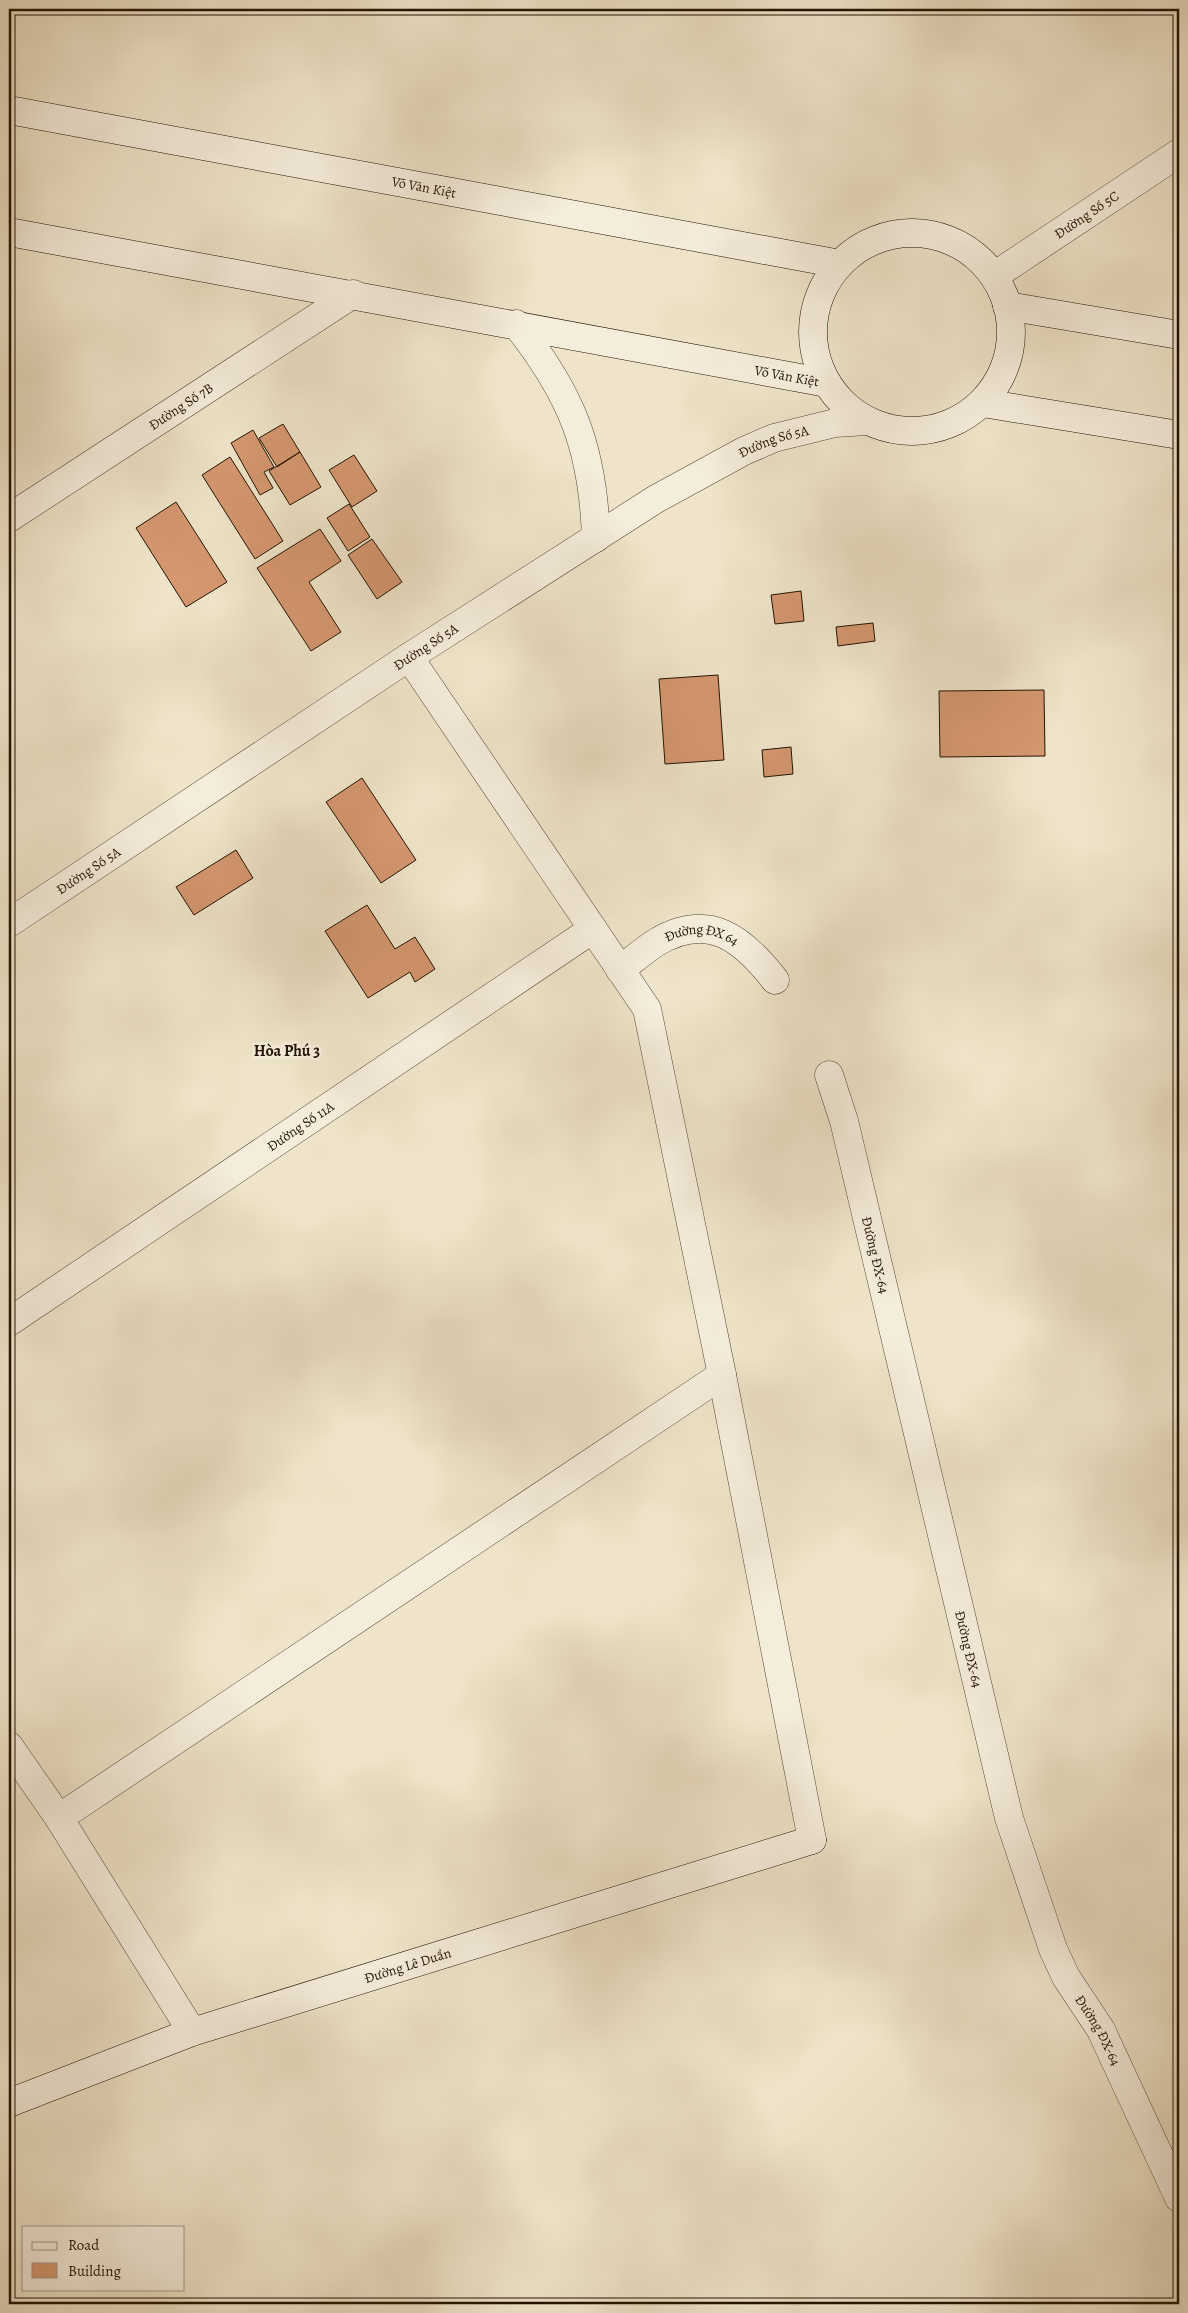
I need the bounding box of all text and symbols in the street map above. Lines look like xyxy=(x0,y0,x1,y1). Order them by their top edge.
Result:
street label: Võ Văn Kiệt xyxy=(389,172,458,203)
street label: Đường Số 5C xyxy=(1051,186,1123,243)
street label: Võ Văn Kiệt xyxy=(752,361,821,391)
street label: Đường Số 7B xyxy=(145,379,217,435)
street label: Đường Số 5A xyxy=(735,421,811,462)
street label: Đường Số 5A xyxy=(390,619,463,675)
street label: Đường Số 5A xyxy=(52,842,125,899)
street label: Đường ĐX 64 xyxy=(661,920,743,950)
district label: Hòa Phú 3 xyxy=(254,1040,320,1062)
street label: Đường Số 11A xyxy=(263,1097,338,1156)
street label: Đường ĐX-64 xyxy=(857,1215,894,1296)
street label: Đường ĐX-64 xyxy=(950,1609,987,1690)
street label: Đường Lê Duẩn xyxy=(362,1943,454,1988)
street label: Đường ĐX-64 xyxy=(1070,1991,1125,2069)
legend xyxy=(22,2226,185,2290)
text: Road xyxy=(68,2235,100,2255)
text: Building xyxy=(68,2261,121,2281)

